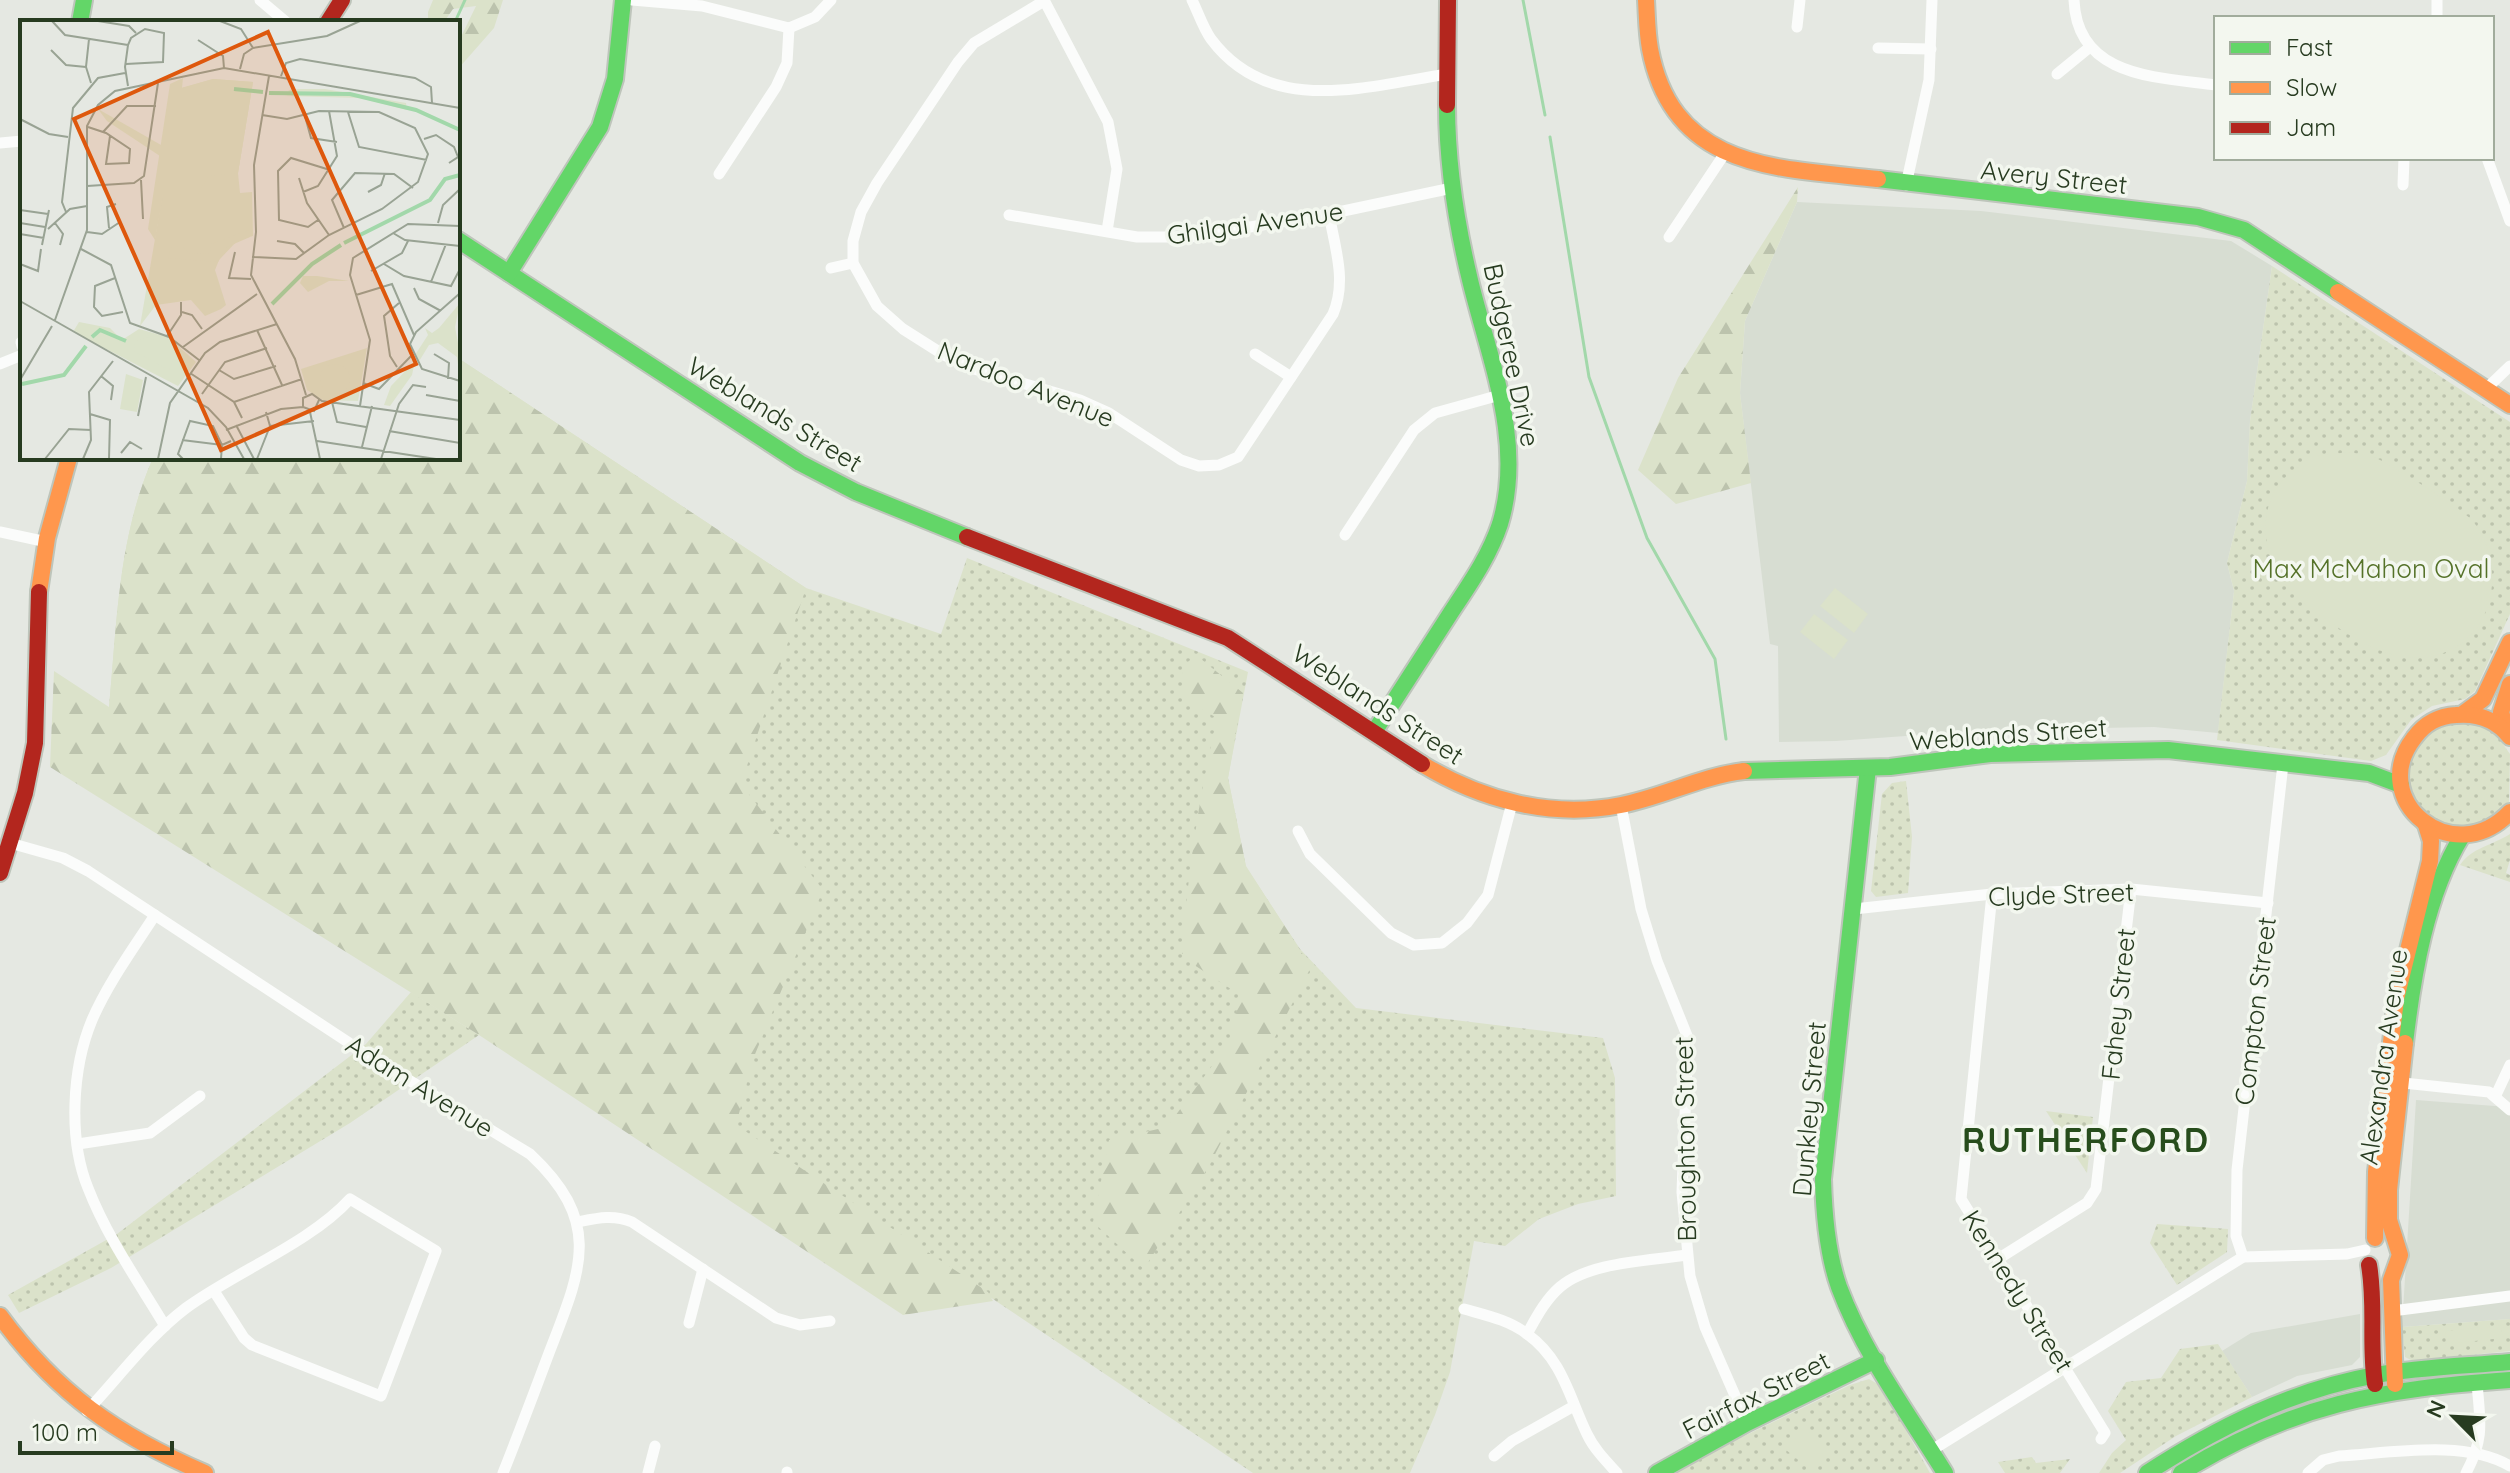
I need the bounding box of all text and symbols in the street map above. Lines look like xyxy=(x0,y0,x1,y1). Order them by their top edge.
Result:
legend xyxy=(2214,16,2494,160)
inset map xyxy=(20,20,460,460)
text: Fast xyxy=(2286,32,2333,62)
text: Slow xyxy=(2286,72,2337,102)
text: Jam xyxy=(2286,112,2336,142)
street label: Avery Street xyxy=(1979,153,2129,201)
street label: Ghilgai Avenue xyxy=(1165,194,1345,252)
street label: Budgeree Drive xyxy=(1476,260,1548,450)
street label: Nardoo Avenue xyxy=(933,334,1119,434)
street label: Weblands Street xyxy=(682,349,868,479)
park label: Max McMahon Oval xyxy=(2252,552,2490,585)
street label: Weblands Street xyxy=(1286,636,1470,772)
street label: Weblands Street xyxy=(1908,711,2108,757)
street label: Clyde Street xyxy=(1988,875,2134,913)
street label: Compton Street xyxy=(2227,915,2283,1107)
street label: Fahey Street xyxy=(2094,927,2142,1081)
street label: Alexandra Avenue xyxy=(2352,947,2414,1167)
street label: Dunkley Street xyxy=(1785,1020,1833,1198)
street label: Adam Avenue xyxy=(340,1027,500,1145)
street label: Broughton Street xyxy=(1667,1036,1703,1242)
district label: RUTHERFORD xyxy=(1962,1118,2210,1161)
street label: Kennedy Street xyxy=(1955,1204,2081,1378)
street label: Fairfax Street xyxy=(1677,1344,1835,1446)
north arrow xyxy=(2414,1377,2494,1457)
text: N xyxy=(2420,1396,2452,1422)
scale bar xyxy=(20,1405,172,1455)
text: 100 m xyxy=(32,1417,98,1447)

